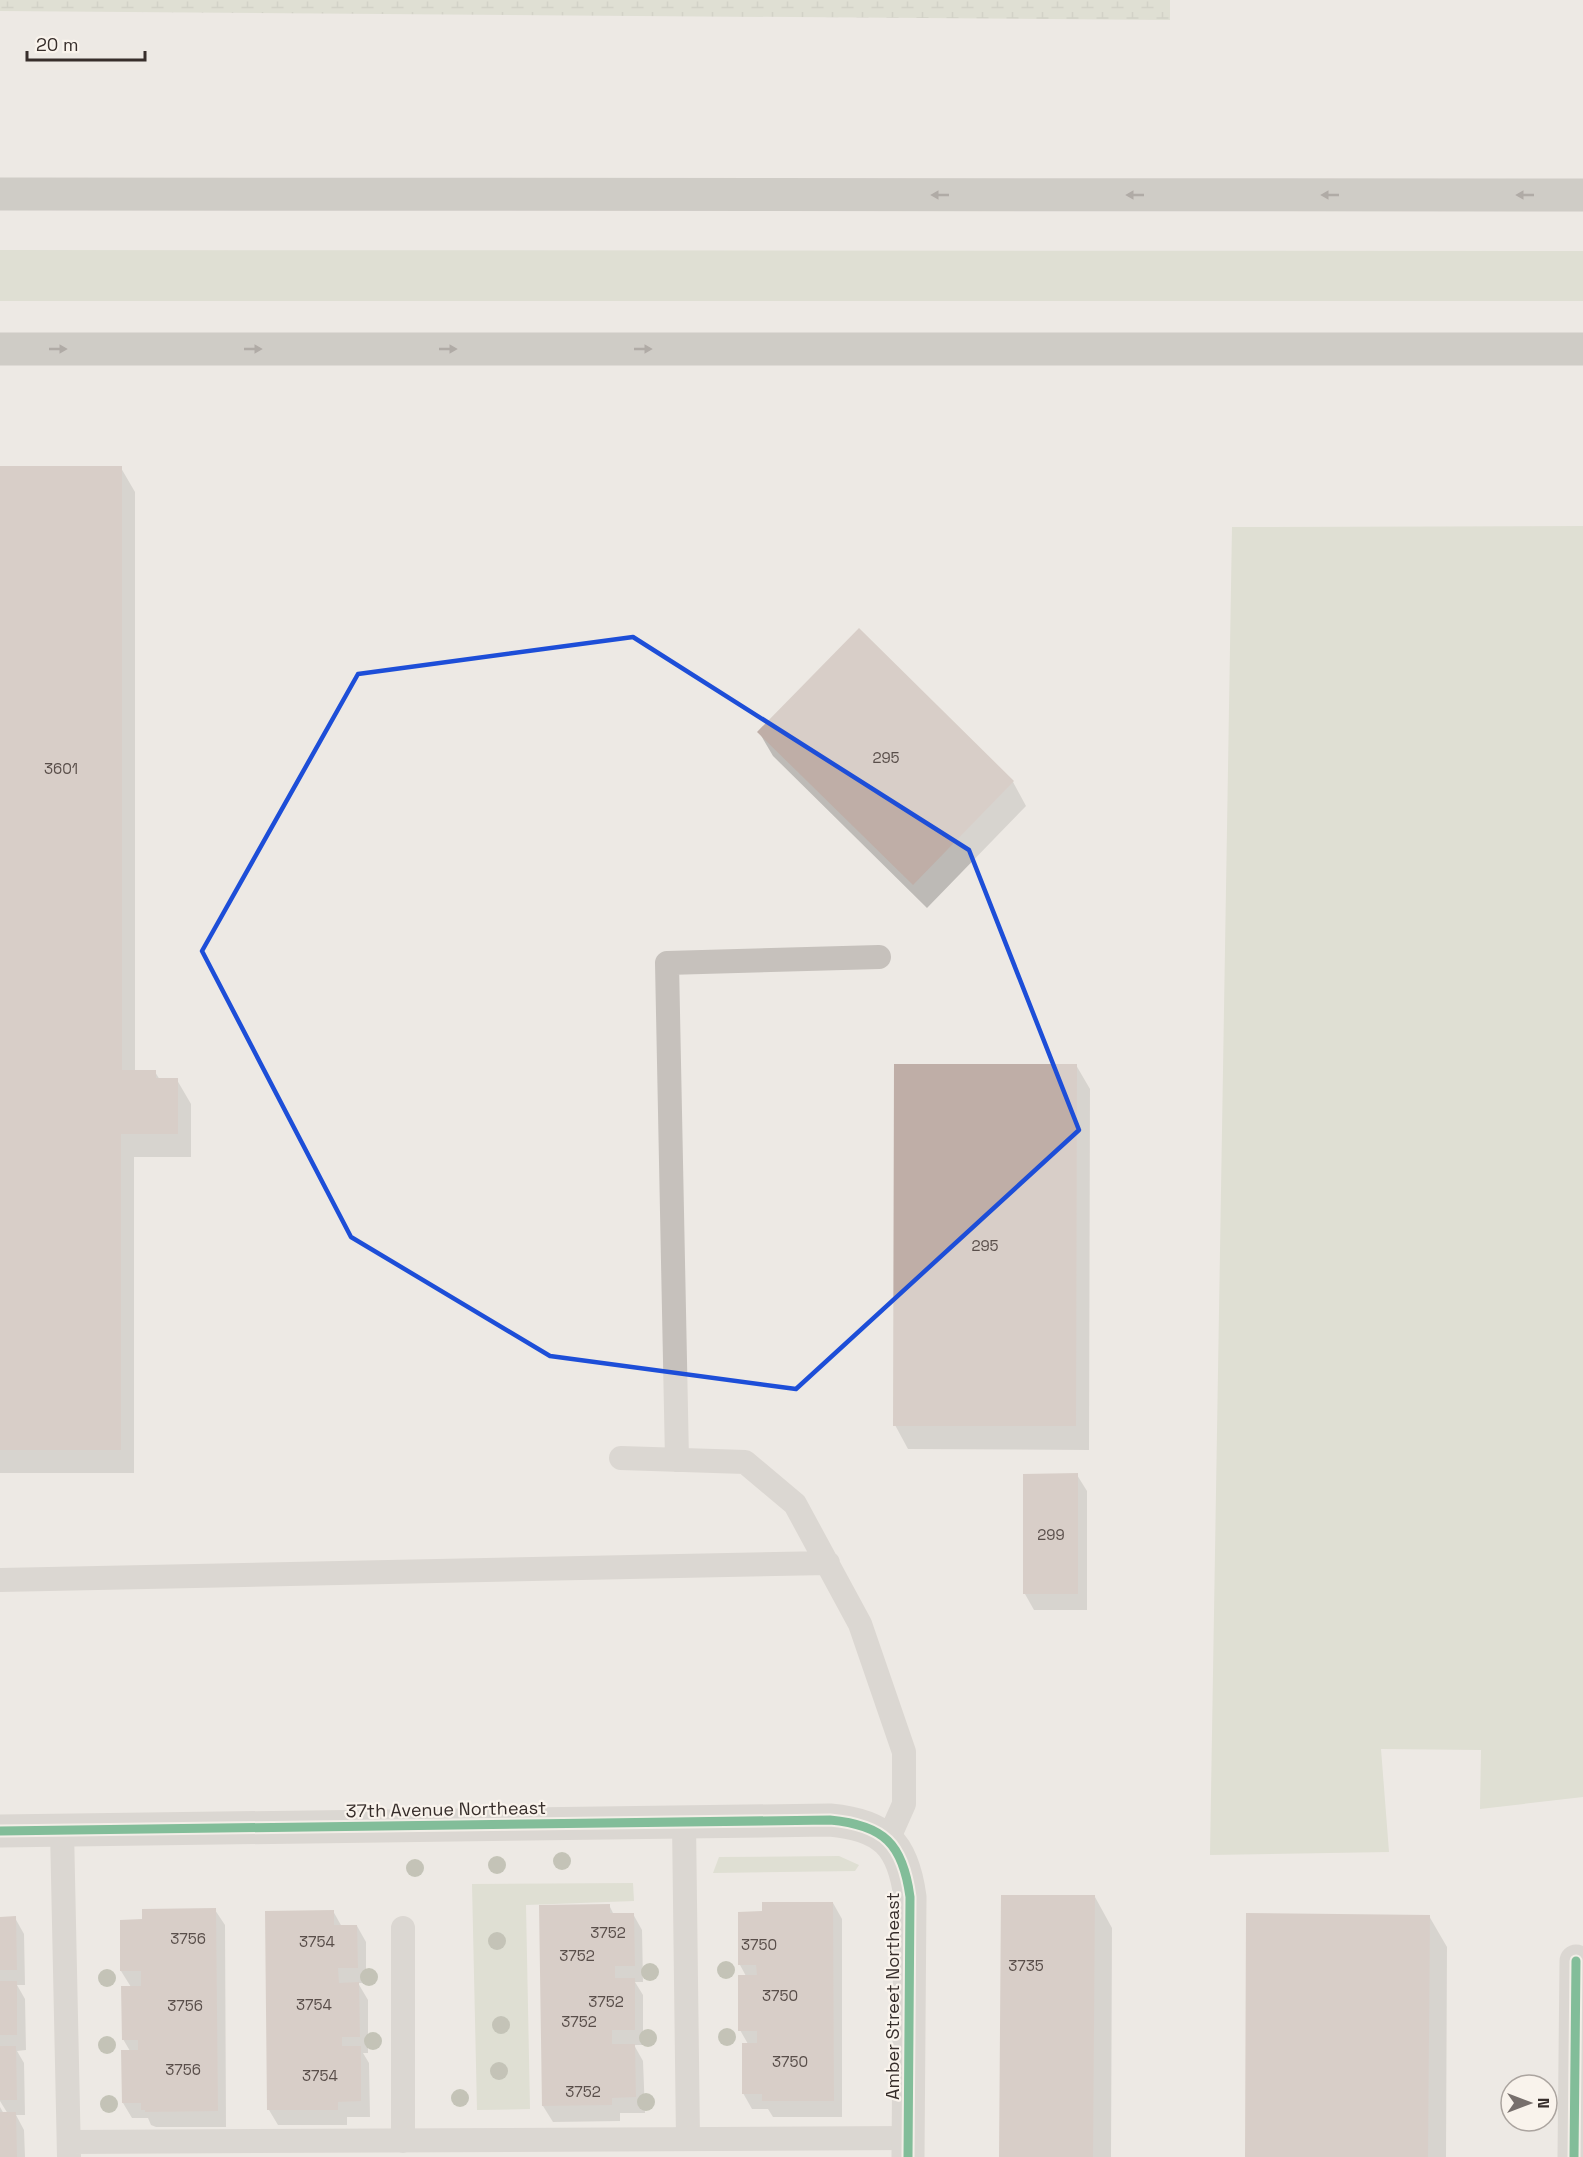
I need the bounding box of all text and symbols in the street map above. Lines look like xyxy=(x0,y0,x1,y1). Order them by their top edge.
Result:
scale bar xyxy=(27,24,146,62)
text: 20 m xyxy=(36,33,79,56)
one-way arrow xyxy=(930,190,949,200)
one-way arrow xyxy=(1125,190,1144,200)
one-way arrow xyxy=(1320,190,1339,200)
one-way arrow xyxy=(1515,190,1534,200)
one-way arrow xyxy=(49,344,68,354)
one-way arrow xyxy=(244,344,263,354)
one-way arrow xyxy=(439,344,458,354)
one-way arrow xyxy=(634,344,653,354)
house number: 295 xyxy=(872,748,900,767)
house number: 3601 xyxy=(44,759,78,778)
house number: 295 xyxy=(971,1236,999,1255)
house number: 299 xyxy=(1037,1525,1065,1544)
street label: 37th Avenue Northeast xyxy=(346,1796,546,1822)
street label: Amber Street Northeast xyxy=(881,1892,904,2100)
house number: 3752 xyxy=(590,1923,626,1942)
house number: 3756 xyxy=(170,1929,206,1948)
house number: 3754 xyxy=(299,1932,335,1951)
house number: 3750 xyxy=(741,1935,777,1954)
house number: 3752 xyxy=(559,1946,595,1965)
house number: 3735 xyxy=(1008,1956,1044,1975)
house number: 3750 xyxy=(762,1986,798,2005)
house number: 3752 xyxy=(588,1992,624,2011)
house number: 3754 xyxy=(296,1995,332,2014)
house number: 3756 xyxy=(167,1996,203,2015)
house number: 3752 xyxy=(561,2012,597,2031)
house number: 3750 xyxy=(772,2052,808,2071)
house number: 3756 xyxy=(165,2060,201,2079)
house number: 3754 xyxy=(302,2066,338,2085)
north arrow xyxy=(1499,2073,1559,2133)
house number: 3752 xyxy=(565,2082,601,2101)
text: N xyxy=(1533,2098,1554,2108)

